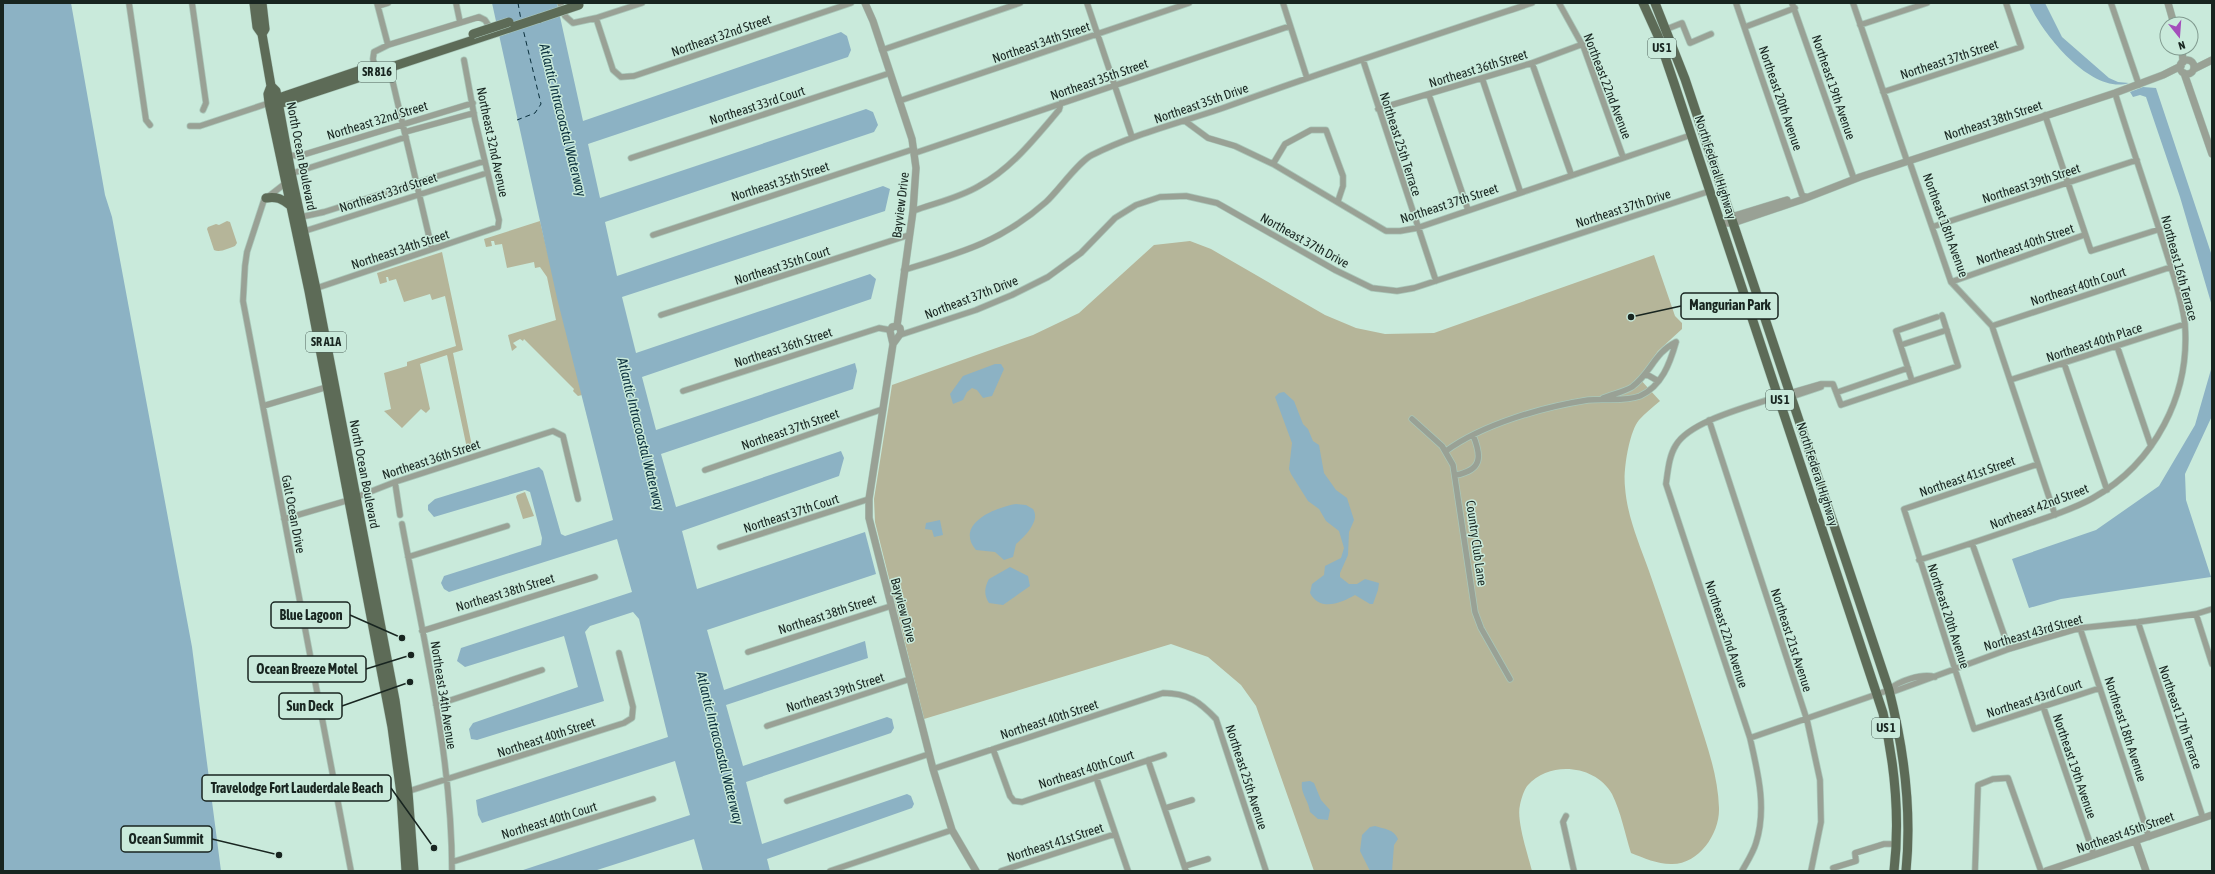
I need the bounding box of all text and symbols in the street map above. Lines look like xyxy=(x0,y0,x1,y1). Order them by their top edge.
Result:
street label: Northeast 32nd Street xyxy=(669,11,773,60)
north arrow xyxy=(2159,16,2199,56)
street label: Northeast 34th Street xyxy=(990,19,1092,66)
street label: Northeast 22nd Avenue xyxy=(1580,31,1635,141)
street label: Northeast 19th Avenue xyxy=(1809,33,1858,142)
street label: Northeast 37th Street xyxy=(1898,36,2000,82)
road number: US 1 xyxy=(1648,38,1676,58)
text: N xyxy=(2177,39,2187,52)
water label: Atlantic Intracoastal Waterway xyxy=(536,41,590,198)
street label: Northeast 20th Avenue xyxy=(1756,44,1805,153)
street label: Northeast 36th Street xyxy=(1427,46,1529,91)
street label: Northeast 35th Street xyxy=(1048,56,1150,103)
road number: SR 816 xyxy=(358,62,396,82)
street label: Northeast 35th Drive xyxy=(1152,80,1250,127)
street label: Northeast 33rd Court xyxy=(708,83,807,128)
street label: Northeast 32nd Avenue xyxy=(474,86,512,199)
street label: Northeast 25th Terrace xyxy=(1377,90,1424,198)
street label: Northeast 38th Street xyxy=(1942,97,2044,143)
street label: Northeast 32nd Street xyxy=(325,98,430,143)
street label: North Ocean Boulevard xyxy=(284,100,319,212)
street label: North Federal Highway xyxy=(1692,113,1740,222)
street label: Northeast 35th Street xyxy=(729,158,831,204)
street label: Northeast 39th Street xyxy=(1980,160,2082,206)
street label: Northeast 33rd Street xyxy=(337,169,439,215)
street label: Bayview Drive xyxy=(889,171,912,239)
street label: Northeast 18th Avenue xyxy=(1920,171,1971,279)
street label: Northeast 37th Street xyxy=(1398,180,1500,226)
street label: Northeast 37th Drive xyxy=(1574,186,1673,231)
street label: Northeast 37th Drive xyxy=(1258,210,1352,271)
street label: Northeast 16th Terrace xyxy=(2158,214,2201,323)
street label: Northeast 40th Street xyxy=(1974,221,2076,268)
street label: Northeast 34th Street xyxy=(349,226,451,272)
street label: Northeast 35th Court xyxy=(733,243,832,288)
street label: Northeast 40th Court xyxy=(2029,264,2128,309)
street label: Northeast 37th Drive xyxy=(922,273,1020,322)
callout: Mangurian Park xyxy=(1681,293,1778,319)
text: Mangurian Park xyxy=(1689,297,1772,313)
street label: Northeast 40th Place xyxy=(2044,320,2144,365)
street label: Northeast 36th Street xyxy=(732,324,834,370)
road number: SR A1A xyxy=(306,332,346,352)
water label: Atlantic Intracoastal Waterway xyxy=(614,355,668,512)
road number: US 1 xyxy=(1766,390,1794,410)
street label: Northeast 37th Street xyxy=(739,406,841,453)
street label: North Ocean Boulevard xyxy=(347,418,382,530)
street label: North Federal Highway xyxy=(1794,420,1842,529)
street label: Northeast 36th Street xyxy=(380,436,482,482)
street label: Northeast 41st Street xyxy=(1917,453,2017,500)
street label: Galt Ocean Drive xyxy=(279,474,308,555)
street label: Northeast 42nd Street xyxy=(1988,481,2091,532)
street label: Northeast 37th Court xyxy=(742,491,841,536)
street label: Country Club Lane xyxy=(1463,499,1490,587)
street label: Northeast 20th Avenue xyxy=(1924,562,1973,671)
street label: Northeast 38th Street xyxy=(454,570,556,615)
street label: Bayview Drive xyxy=(888,576,919,644)
street label: Northeast 22nd Avenue xyxy=(1702,579,1751,690)
street label: Northeast 21st Avenue xyxy=(1768,587,1815,694)
street label: Northeast 38th Street xyxy=(776,591,878,637)
callout: Blue Lagoon xyxy=(271,602,350,628)
text: Blue Lagoon xyxy=(280,607,343,623)
street label: Northeast 43rd Street xyxy=(1982,611,2085,654)
street label: Northeast 34th Avenue xyxy=(428,640,460,750)
callout: Ocean Breeze Motel xyxy=(248,656,366,682)
text: Ocean Breeze Motel xyxy=(256,661,358,677)
street label: Northeast 17th Terrace xyxy=(2156,663,2205,771)
water label: Atlantic Intracoastal Waterway xyxy=(693,669,747,826)
street label: Northeast 39th Street xyxy=(784,669,886,715)
street label: Northeast 18th Avenue xyxy=(2101,675,2150,784)
street label: Northeast 43rd Court xyxy=(1985,676,2084,721)
callout: Sun Deck xyxy=(279,693,342,719)
street label: Northeast 40th Street xyxy=(998,696,1100,742)
text: Sun Deck xyxy=(287,698,334,714)
street label: Northeast 19th Avenue xyxy=(2050,712,2099,821)
street label: Northeast 40th Street xyxy=(495,714,597,760)
road number: US 1 xyxy=(1872,718,1900,738)
street label: Northeast 25th Avenue xyxy=(1222,723,1271,832)
street label: Northeast 40th Court xyxy=(1037,747,1136,792)
callout: Travelodge Fort Lauderdale Beach xyxy=(202,775,391,801)
text: Travelodge Fort Lauderdale Beach xyxy=(211,780,384,796)
street label: Northeast 40th Court xyxy=(499,799,599,842)
street label: Northeast 45th Street xyxy=(2074,809,2176,856)
street label: Northeast 41st Street xyxy=(1005,820,1105,865)
callout: Ocean Summit xyxy=(121,826,212,852)
text: Ocean Summit xyxy=(129,831,203,847)

